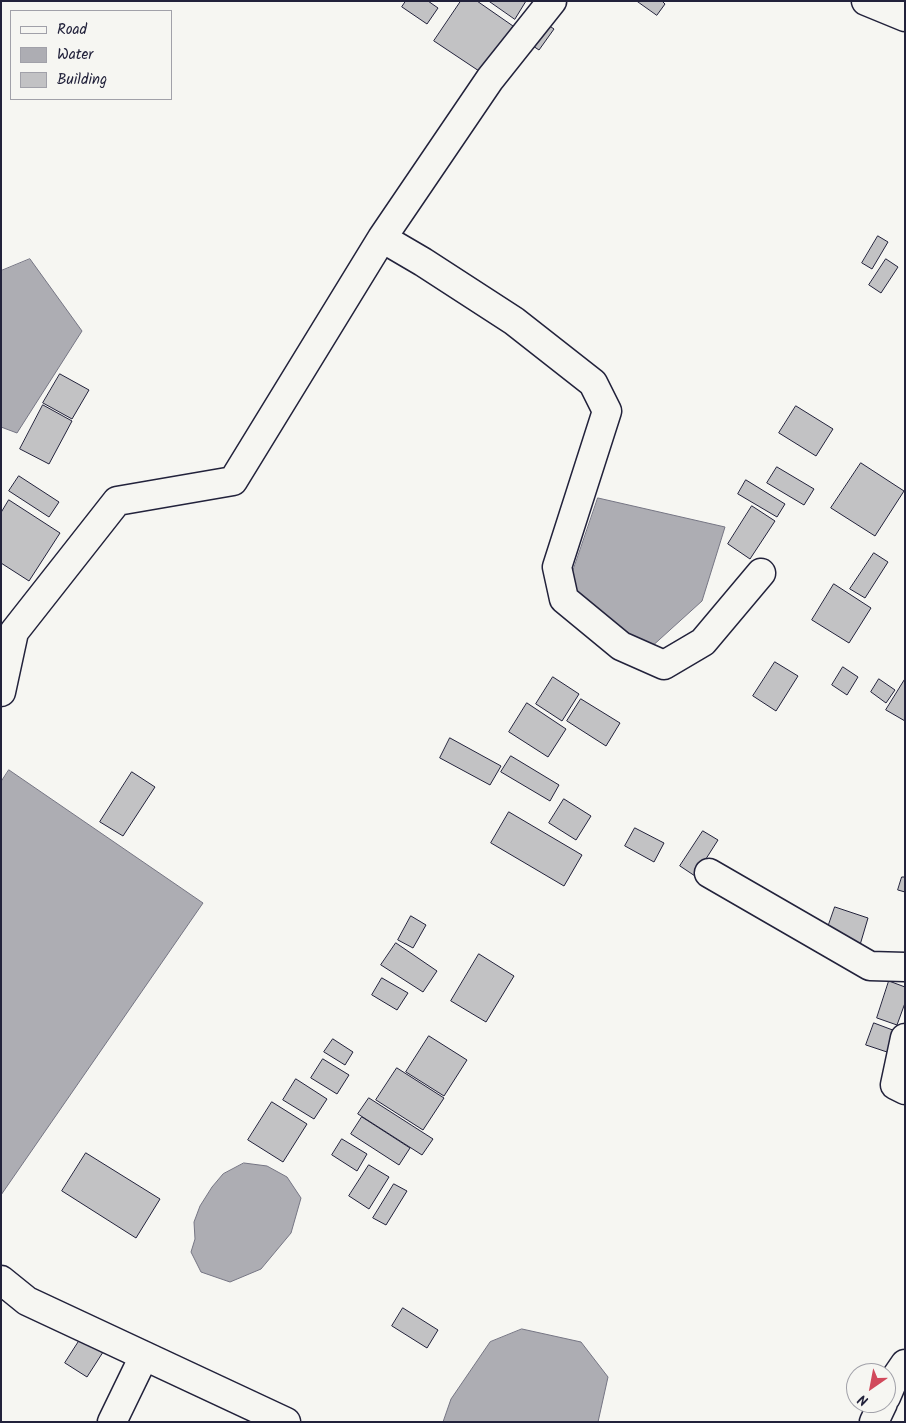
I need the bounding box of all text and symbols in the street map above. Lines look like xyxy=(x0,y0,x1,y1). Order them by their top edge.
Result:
legend xyxy=(10,10,172,100)
text: Road xyxy=(57,18,87,42)
text: Water xyxy=(57,43,93,67)
text: Building xyxy=(57,68,107,92)
north arrow xyxy=(846,1363,896,1413)
text: N xyxy=(854,1388,873,1411)

